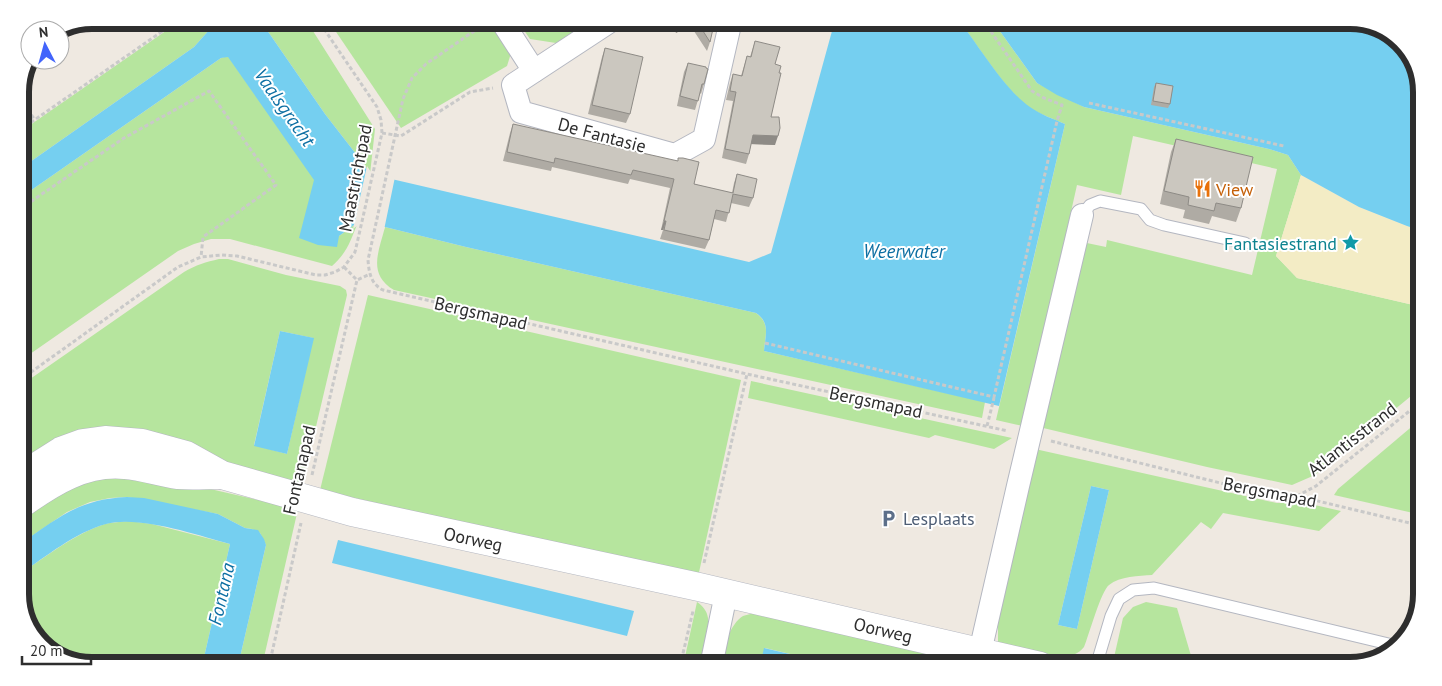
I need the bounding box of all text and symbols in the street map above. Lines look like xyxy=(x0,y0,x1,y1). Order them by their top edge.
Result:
north arrow xyxy=(20,20,70,70)
text: N xyxy=(38,23,49,42)
water label: Vaalsgracht xyxy=(249,63,321,152)
street label: De Fantasie xyxy=(555,112,649,158)
street label: Maastrichtpad xyxy=(333,122,377,234)
place label: View xyxy=(1215,178,1254,201)
restaurant icon: View xyxy=(1192,179,1212,199)
place label: Fantasiestrand xyxy=(1224,232,1337,255)
place icon: Fantasiestrand xyxy=(1341,233,1361,253)
water label: Weerwater xyxy=(863,239,947,263)
street label: Bergsmapad xyxy=(432,291,530,335)
street label: Bergsmapad xyxy=(827,381,925,423)
street label: Atlantisstrand xyxy=(1303,397,1401,481)
street label: Fontanapad xyxy=(278,423,320,517)
street label: Bergsmapad xyxy=(1221,472,1319,512)
place label: Lesplaats xyxy=(903,507,975,530)
parking icon: Lesplaats xyxy=(879,508,899,528)
street label: Oorweg xyxy=(441,522,505,556)
water label: Fontana xyxy=(202,560,240,627)
street label: Oorweg xyxy=(851,612,915,648)
scale bar xyxy=(22,634,91,666)
text: 20 m xyxy=(30,641,63,660)

